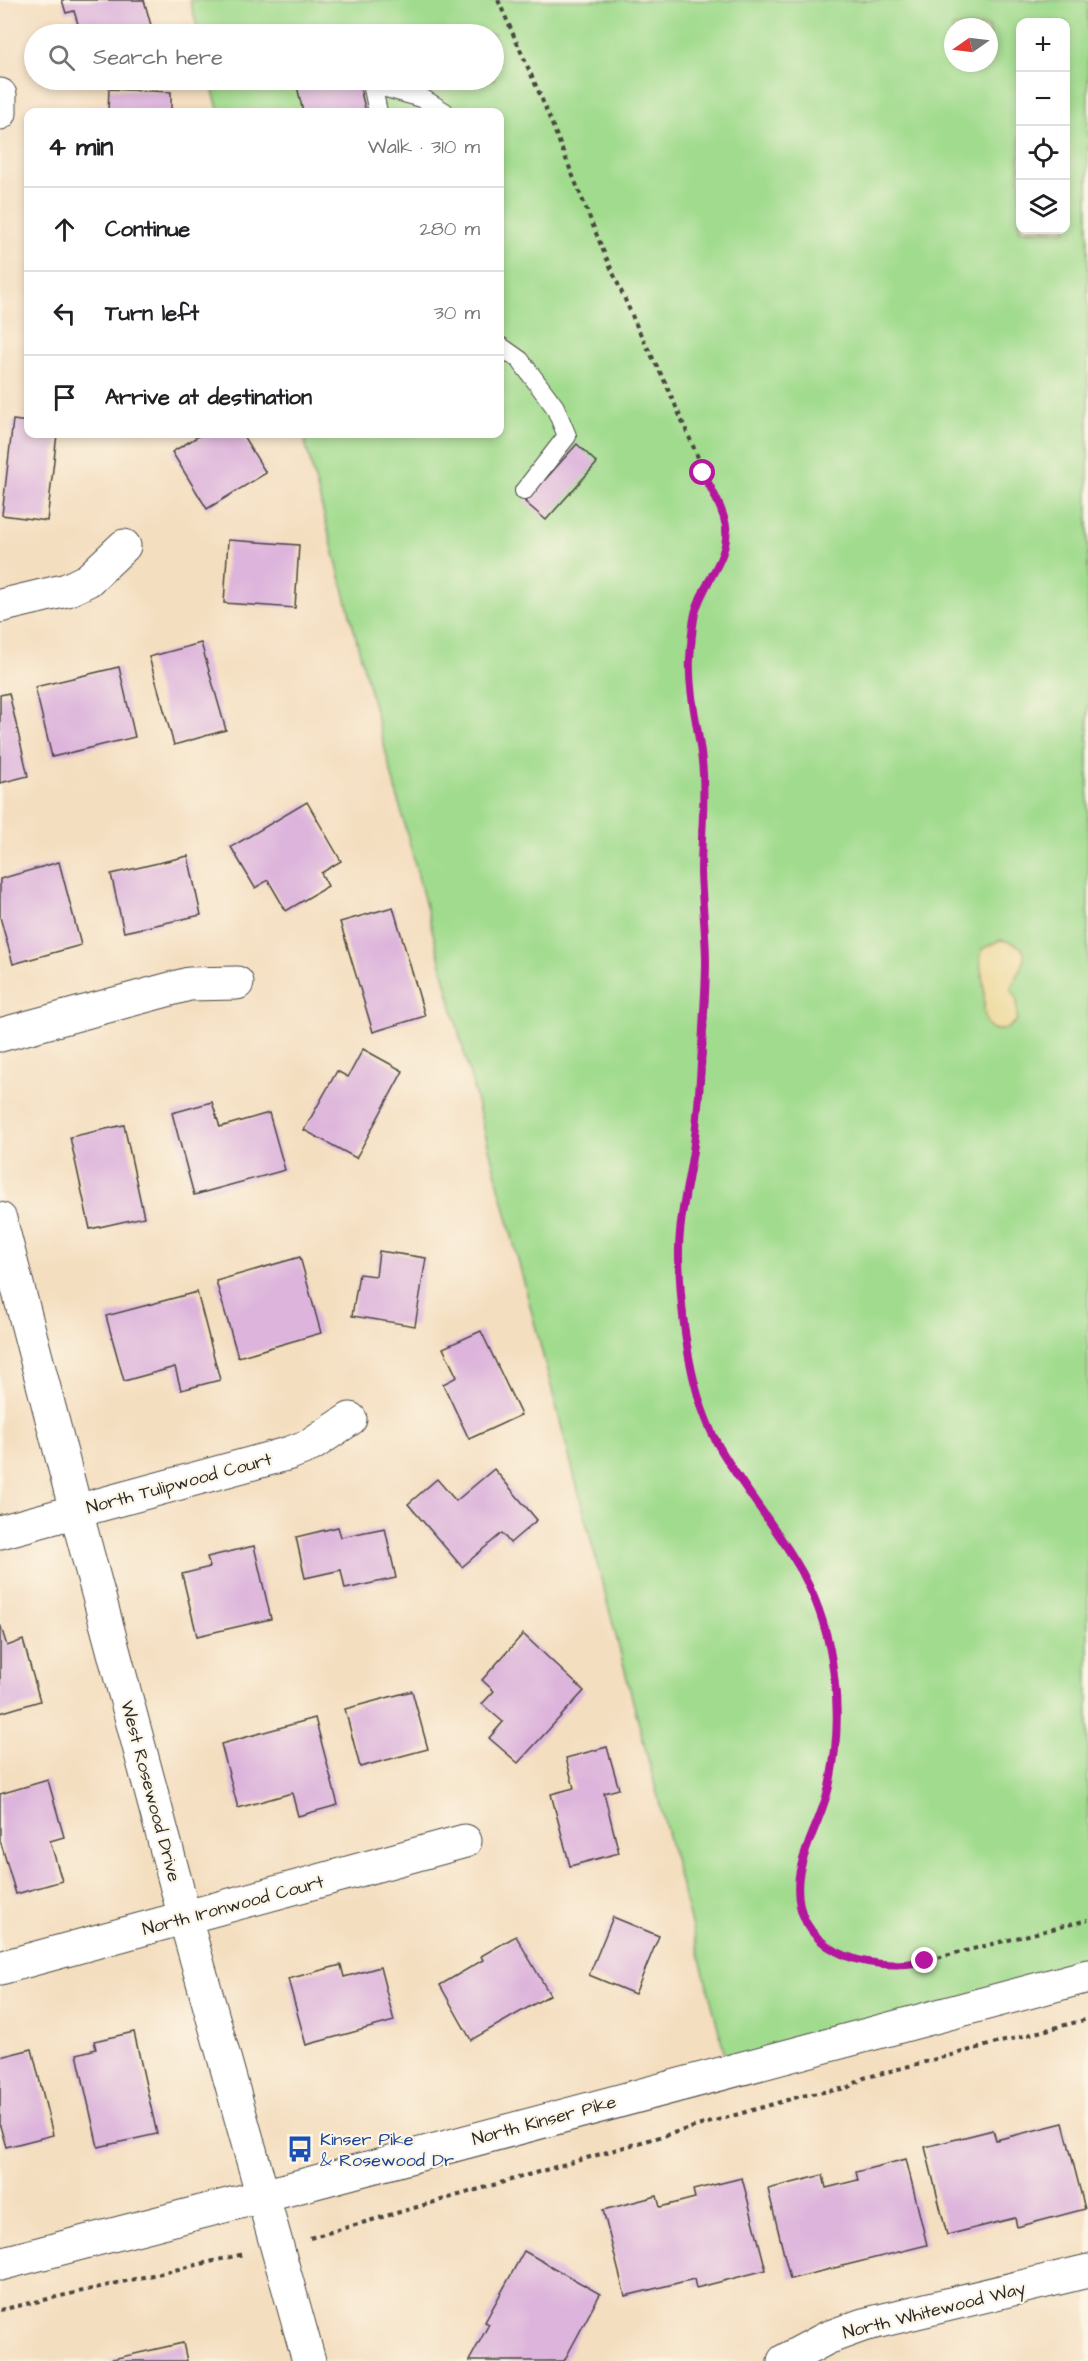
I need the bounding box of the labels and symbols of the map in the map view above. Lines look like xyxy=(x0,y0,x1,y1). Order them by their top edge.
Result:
north arrow xyxy=(944,18,998,72)
route start xyxy=(689,459,715,485)
street label: North Tulipwood Court xyxy=(84,1446,275,1520)
street label: West Rosewood Drive xyxy=(114,1698,187,1885)
street label: North Ironwood Court xyxy=(140,1869,327,1942)
route end xyxy=(911,1947,937,1973)
street label: North Kinser Pike xyxy=(469,2089,619,2152)
place label: Kinser Pike & Rosewood Dr xyxy=(320,2127,454,2173)
bus stop icon: Kinser Pike & Rosewood Dr xyxy=(285,2134,315,2164)
street label: North Whitewood Way xyxy=(840,2276,1028,2346)

